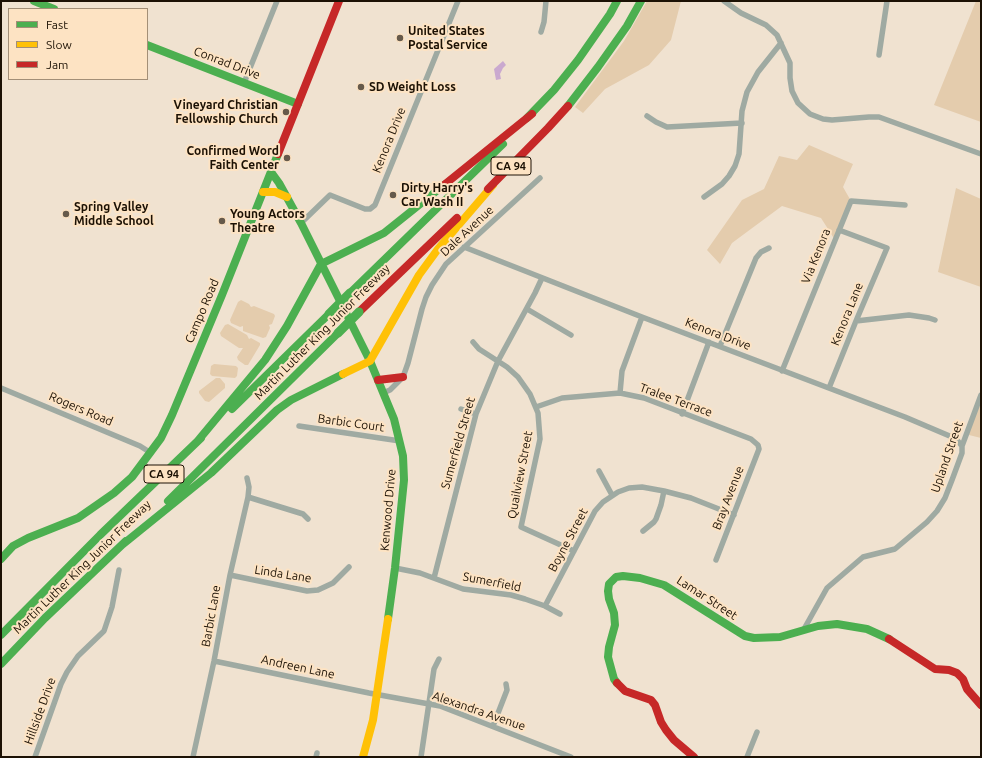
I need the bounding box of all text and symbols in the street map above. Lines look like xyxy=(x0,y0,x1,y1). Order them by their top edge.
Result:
legend xyxy=(8,8,148,80)
text: Fast xyxy=(46,18,68,31)
place label: United States Postal Service xyxy=(408,24,488,52)
marker: United States Postal Service xyxy=(395,33,405,43)
text: Slow xyxy=(46,38,72,51)
street label: Conrad Drive xyxy=(192,44,262,82)
text: Jam xyxy=(46,58,68,71)
place label: SD Weight Loss xyxy=(369,80,456,94)
marker: SD Weight Loss xyxy=(356,82,366,92)
place label: Vineyard Christian Fellowship Church xyxy=(174,98,278,126)
street label: Kenora Drive xyxy=(369,105,409,175)
marker: Vineyard Christian Fellowship Church xyxy=(281,107,291,117)
place label: Confirmed Word Faith Center xyxy=(187,144,279,172)
marker: Confirmed Word Faith Center xyxy=(282,153,292,163)
road number: CA 94 xyxy=(491,157,531,175)
place label: Dirty Harry's Car Wash II xyxy=(401,181,473,209)
marker: Dirty Harry's Car Wash II xyxy=(388,190,398,200)
place label: Spring Valley Middle School xyxy=(74,200,154,228)
street label: Dale Avenue xyxy=(437,203,497,259)
place label: Young Actors Theatre xyxy=(230,207,305,235)
marker: Spring Valley Middle School xyxy=(61,209,71,219)
marker: Young Actors Theatre xyxy=(217,216,227,226)
street label: Via Kenora xyxy=(798,226,834,286)
street label: Martin Luther King Junior Freeway xyxy=(251,261,393,403)
street label: Campo Road xyxy=(182,277,222,345)
street label: Kenora Lane xyxy=(828,280,866,348)
street label: Kenora Drive xyxy=(683,315,753,353)
street label: Tralee Terrace xyxy=(638,380,714,420)
street label: Rogers Road xyxy=(47,389,115,429)
street label: Sumerfield Street xyxy=(438,395,478,491)
street label: Barbic Court xyxy=(317,411,385,435)
street label: Upland Street xyxy=(928,419,966,495)
street label: Quailview Street xyxy=(504,430,536,520)
street label: Bray Avenue xyxy=(709,464,747,532)
road number: CA 94 xyxy=(144,465,184,483)
street label: Kenwood Drive xyxy=(377,468,399,552)
street label: Martin Luther King Junior Freeway xyxy=(10,497,154,637)
street label: Boyne Street xyxy=(545,506,591,574)
street label: Linda Lane xyxy=(253,562,313,586)
street label: Sumerfield xyxy=(462,569,522,595)
street label: Lamar Street xyxy=(674,573,740,623)
street label: Barbic Lane xyxy=(198,584,224,648)
street label: Andreen Lane xyxy=(260,652,336,682)
street label: Hillside Drive xyxy=(21,675,59,747)
street label: Alexandra Avenue xyxy=(431,688,527,734)

